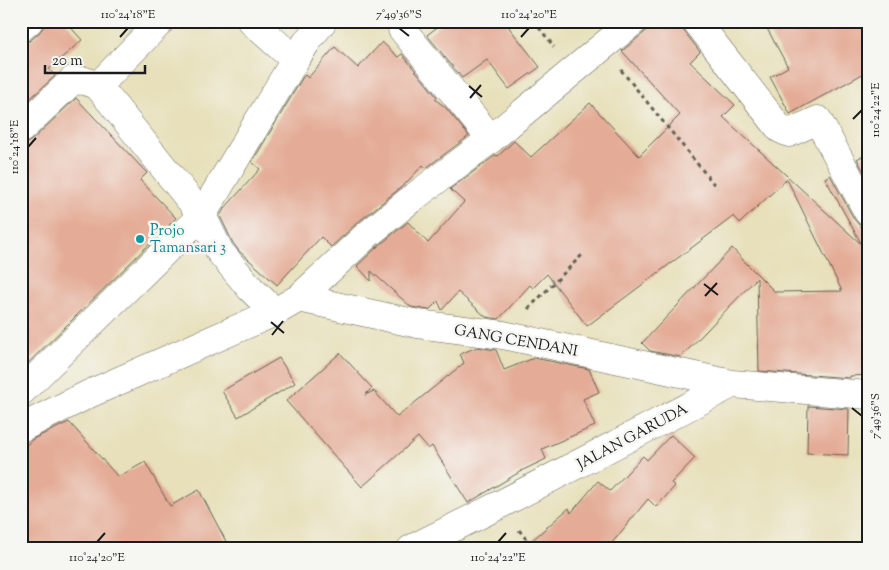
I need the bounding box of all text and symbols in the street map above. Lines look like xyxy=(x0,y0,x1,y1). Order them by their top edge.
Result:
text: 110°24'18"E xyxy=(101,6,156,24)
text: 7°49'36"S xyxy=(376,6,422,24)
text: 110°24'20"E xyxy=(501,6,558,24)
scale bar xyxy=(45,42,145,74)
text: 20 m xyxy=(52,51,83,72)
text: 110°24'22"E xyxy=(867,82,885,138)
text: 110°24'18"E xyxy=(6,119,24,174)
place label: Projo Tamansari 3 xyxy=(150,221,226,259)
marker: Projo Tamansari 3 xyxy=(134,233,146,245)
street label: GANG CENDANI xyxy=(452,320,579,363)
text: 7°49'36"S xyxy=(867,393,885,439)
street label: JALAN GARUDA xyxy=(573,399,692,476)
text: 110°24'20"E xyxy=(69,549,126,567)
text: 110°24'22"E xyxy=(470,549,526,567)

